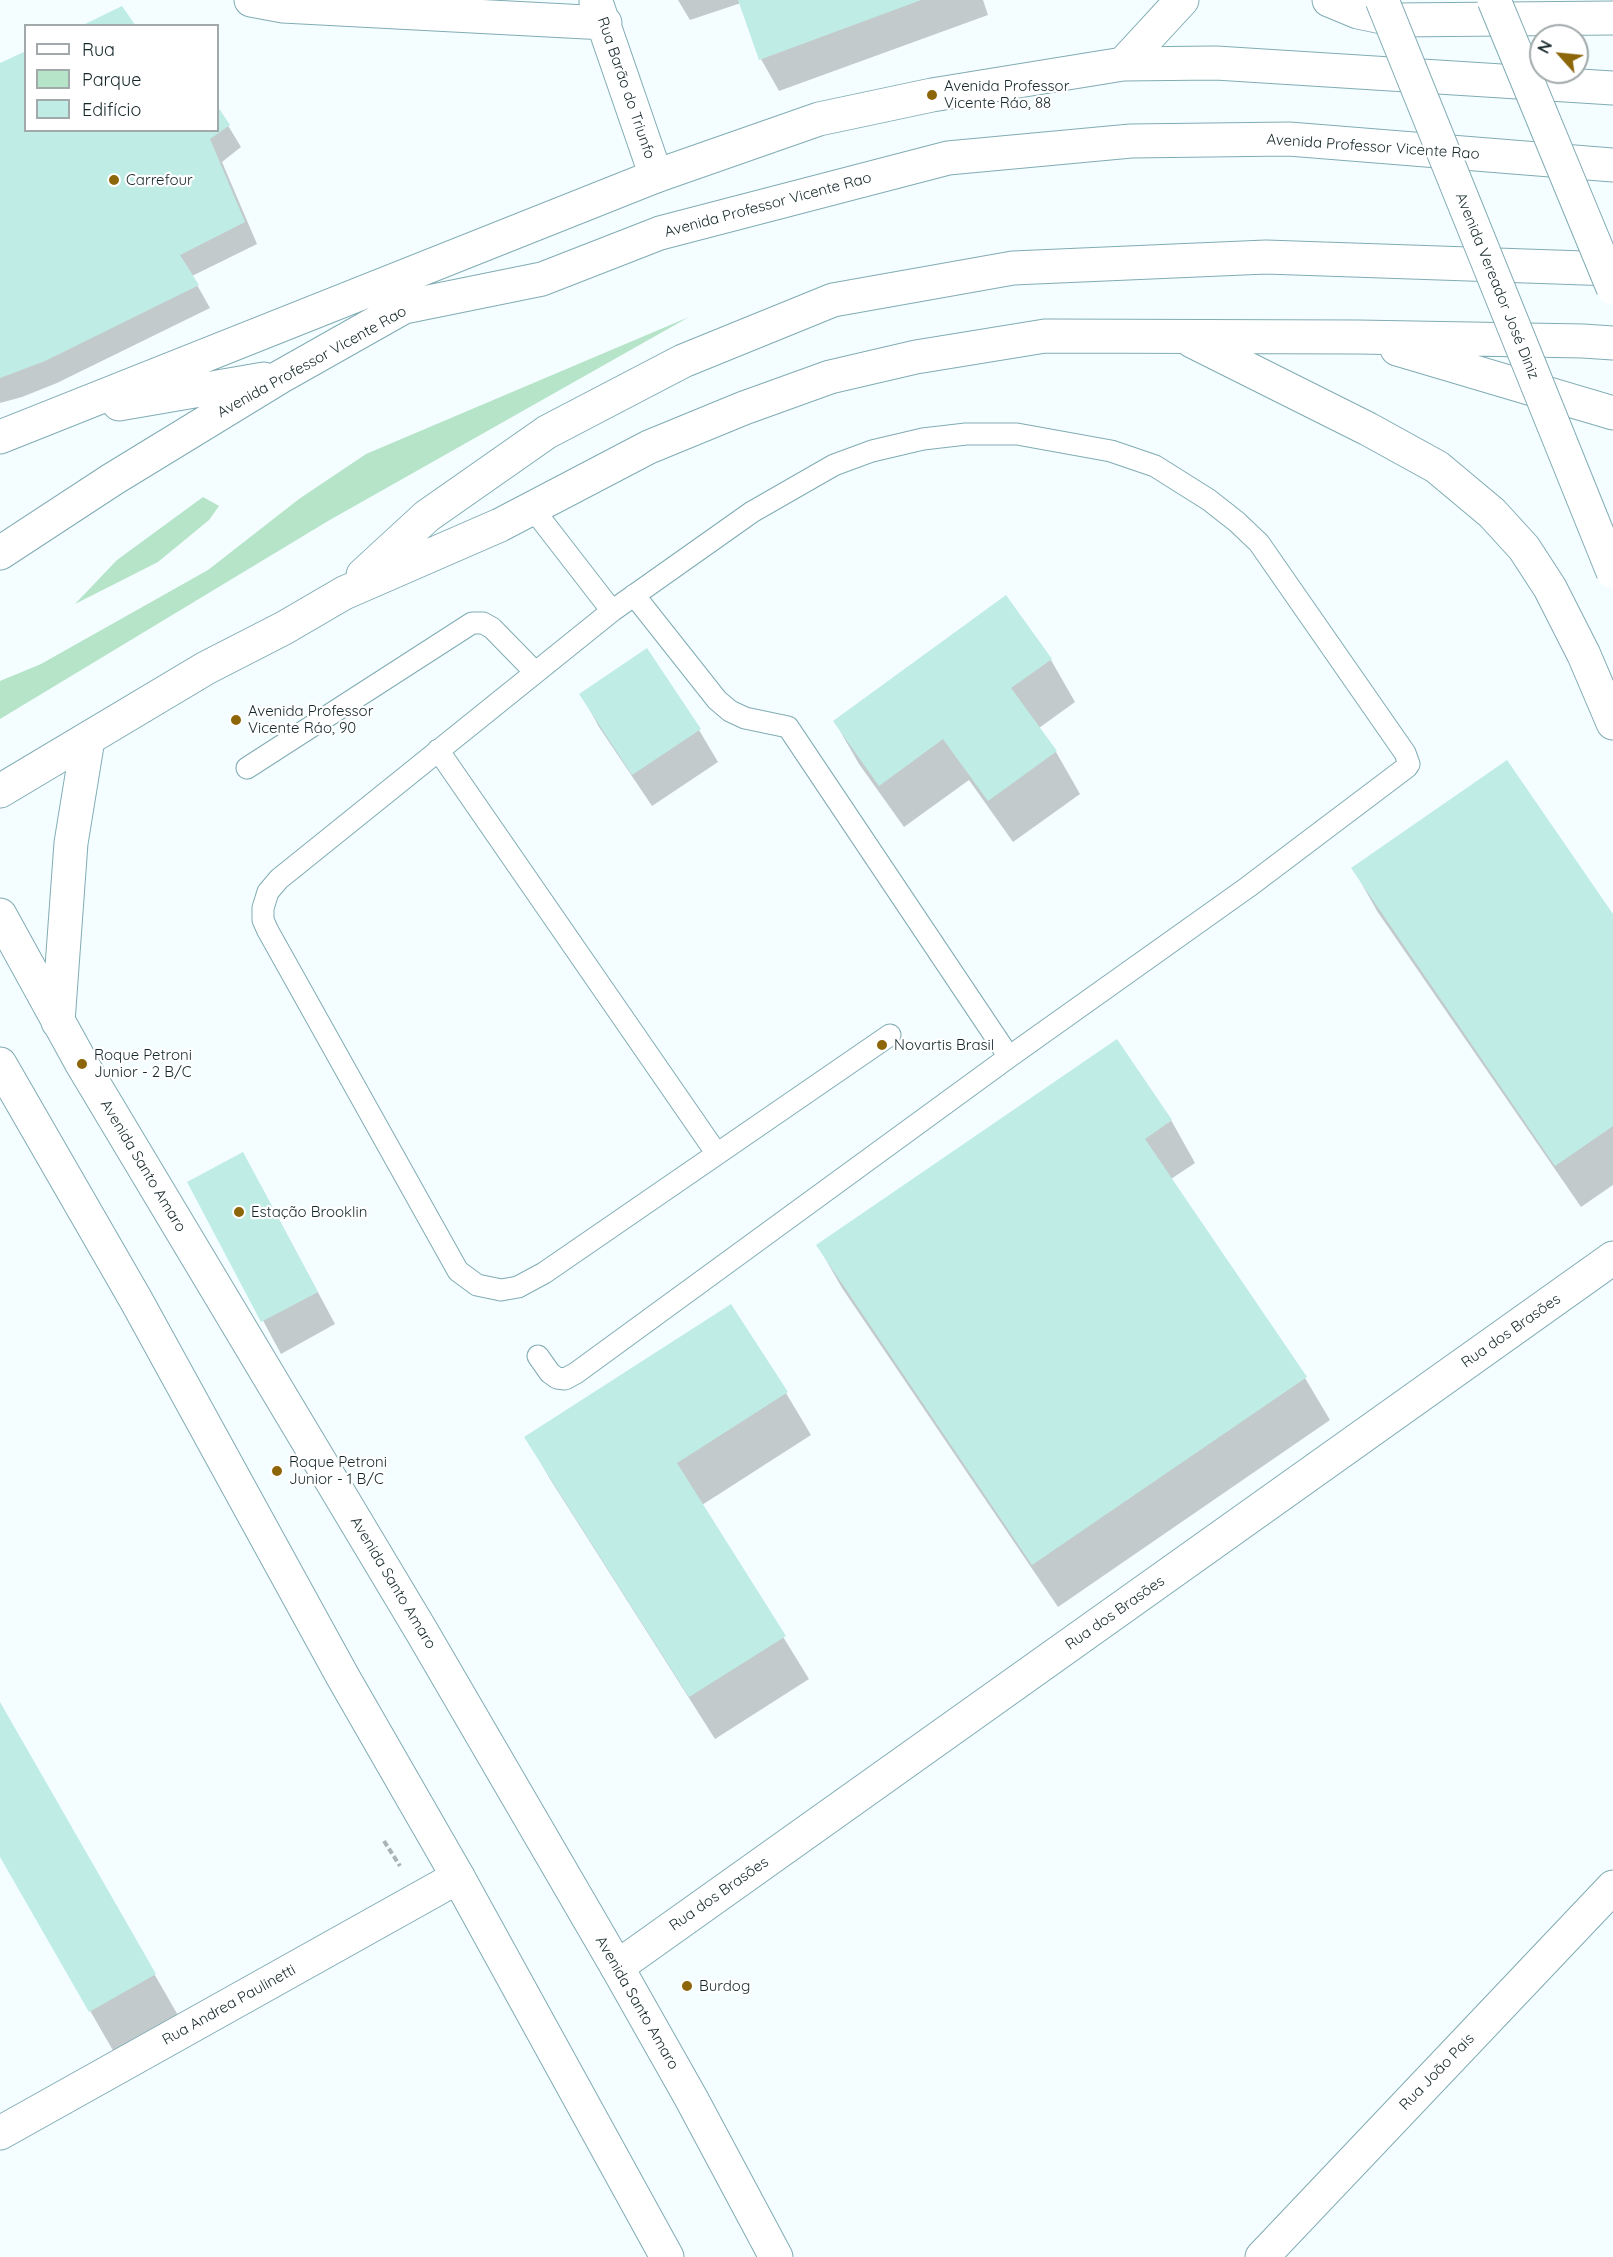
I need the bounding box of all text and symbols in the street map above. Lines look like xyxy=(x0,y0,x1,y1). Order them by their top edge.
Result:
street label: Rua Barão do Triunfo xyxy=(593,15,659,161)
legend xyxy=(24,24,219,132)
north arrow xyxy=(1529,24,1589,84)
text: N xyxy=(1533,37,1556,57)
text: Rua xyxy=(82,38,115,61)
text: Parque xyxy=(82,68,141,91)
place label: Avenida Professor Vicente Ráo, 88 xyxy=(944,77,1069,112)
marker: Avenida Professor Vicente Ráo, 88 xyxy=(925,88,939,102)
text: Edifício xyxy=(82,98,141,121)
street label: Avenida Professor Vicente Rao xyxy=(1266,131,1480,163)
street label: Avenida Professor Vicente Rao xyxy=(663,169,873,241)
place label: Carrefour xyxy=(126,171,193,189)
marker: Carrefour xyxy=(107,173,121,187)
street label: Avenida Vereador José Diniz xyxy=(1451,190,1543,382)
street label: Avenida Professor Vicente Rao xyxy=(214,302,410,422)
place label: Avenida Professor Vicente Ráo, 90 xyxy=(248,702,373,737)
marker: Avenida Professor Vicente Ráo, 90 xyxy=(229,713,243,727)
place label: Novartis Brasil xyxy=(894,1036,994,1054)
marker: Novartis Brasil xyxy=(875,1038,889,1052)
place label: Roque Petroni Junior - 2 B/C xyxy=(94,1046,192,1081)
marker: Roque Petroni Junior - 2 B/C xyxy=(75,1057,89,1071)
street label: Avenida Santo Amaro xyxy=(96,1097,190,1235)
place label: Estação Brooklin xyxy=(251,1203,367,1221)
marker: Estação Brooklin xyxy=(232,1205,246,1219)
street label: Rua dos Brasões xyxy=(1458,1290,1564,1372)
place label: Roque Petroni Junior - 1 B/C xyxy=(289,1453,387,1488)
marker: Roque Petroni Junior - 1 B/C xyxy=(270,1464,284,1478)
street label: Avenida Santo Amaro xyxy=(346,1514,440,1652)
street label: Rua dos Brasões xyxy=(1062,1572,1168,1654)
street label: Rua dos Brasões xyxy=(666,1853,772,1935)
street label: Avenida Santo Amaro xyxy=(591,1933,683,2073)
street label: Rua Andrea Paulinetti xyxy=(159,1961,299,2049)
place label: Burdog xyxy=(699,1977,750,1995)
marker: Burdog xyxy=(680,1979,694,1993)
street label: Rua João Pais xyxy=(1396,2030,1478,2114)

